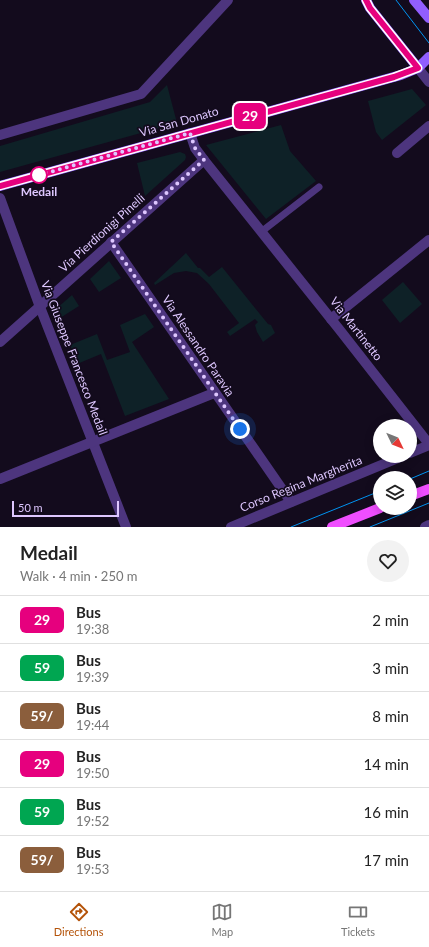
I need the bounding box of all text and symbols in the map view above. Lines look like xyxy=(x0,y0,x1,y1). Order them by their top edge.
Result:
street label: Via San Donato xyxy=(138,103,220,140)
line badge: 29 xyxy=(232,103,268,129)
text: 29 xyxy=(242,107,258,124)
marker: Medail xyxy=(30,166,48,184)
place label: Medail xyxy=(21,184,57,199)
street label: Via Pierdionigi Pinelli xyxy=(56,190,148,275)
street label: Via Giuseppe Francesco Medail xyxy=(38,278,111,437)
street label: Via Alessandro Paravia xyxy=(159,292,238,399)
street label: Via Martinetto xyxy=(327,294,386,364)
your location xyxy=(230,419,250,439)
north arrow xyxy=(373,419,417,463)
map controls xyxy=(373,419,417,515)
street label: Corso Regina Margherita xyxy=(238,452,364,515)
button: layers xyxy=(373,471,417,515)
scale bar xyxy=(12,499,119,518)
text: 50 m xyxy=(18,501,43,514)
button: heart xyxy=(367,540,409,582)
text: Medail xyxy=(20,541,78,564)
text: Walk · 4 min · 250 m xyxy=(20,568,138,584)
text: Bus xyxy=(76,603,101,621)
text: 29 xyxy=(34,611,50,628)
text: 2 min xyxy=(372,611,409,629)
text: 19:38 xyxy=(76,621,109,637)
text: Bus xyxy=(76,651,101,669)
text: 59 xyxy=(34,659,50,676)
text: 3 min xyxy=(372,659,409,677)
text: 19:39 xyxy=(76,669,109,685)
text: Bus xyxy=(76,699,101,717)
text: 59/ xyxy=(31,707,53,724)
text: 8 min xyxy=(372,707,409,725)
text: 19:44 xyxy=(76,717,109,733)
text: Bus xyxy=(76,747,101,765)
text: 29 xyxy=(34,755,50,772)
text: 14 min xyxy=(363,755,409,773)
text: 19:50 xyxy=(76,765,109,781)
text: Bus xyxy=(76,795,101,813)
text: 59 xyxy=(34,803,50,820)
text: 16 min xyxy=(363,803,409,821)
text: 19:52 xyxy=(76,813,109,829)
text: Bus xyxy=(76,843,101,861)
text: 59/ xyxy=(31,851,53,868)
text: 17 min xyxy=(363,851,409,869)
text: 19:53 xyxy=(76,861,109,877)
tab: Directions xyxy=(54,901,104,938)
tab: Map xyxy=(211,901,233,938)
tab: Tickets xyxy=(341,901,375,938)

